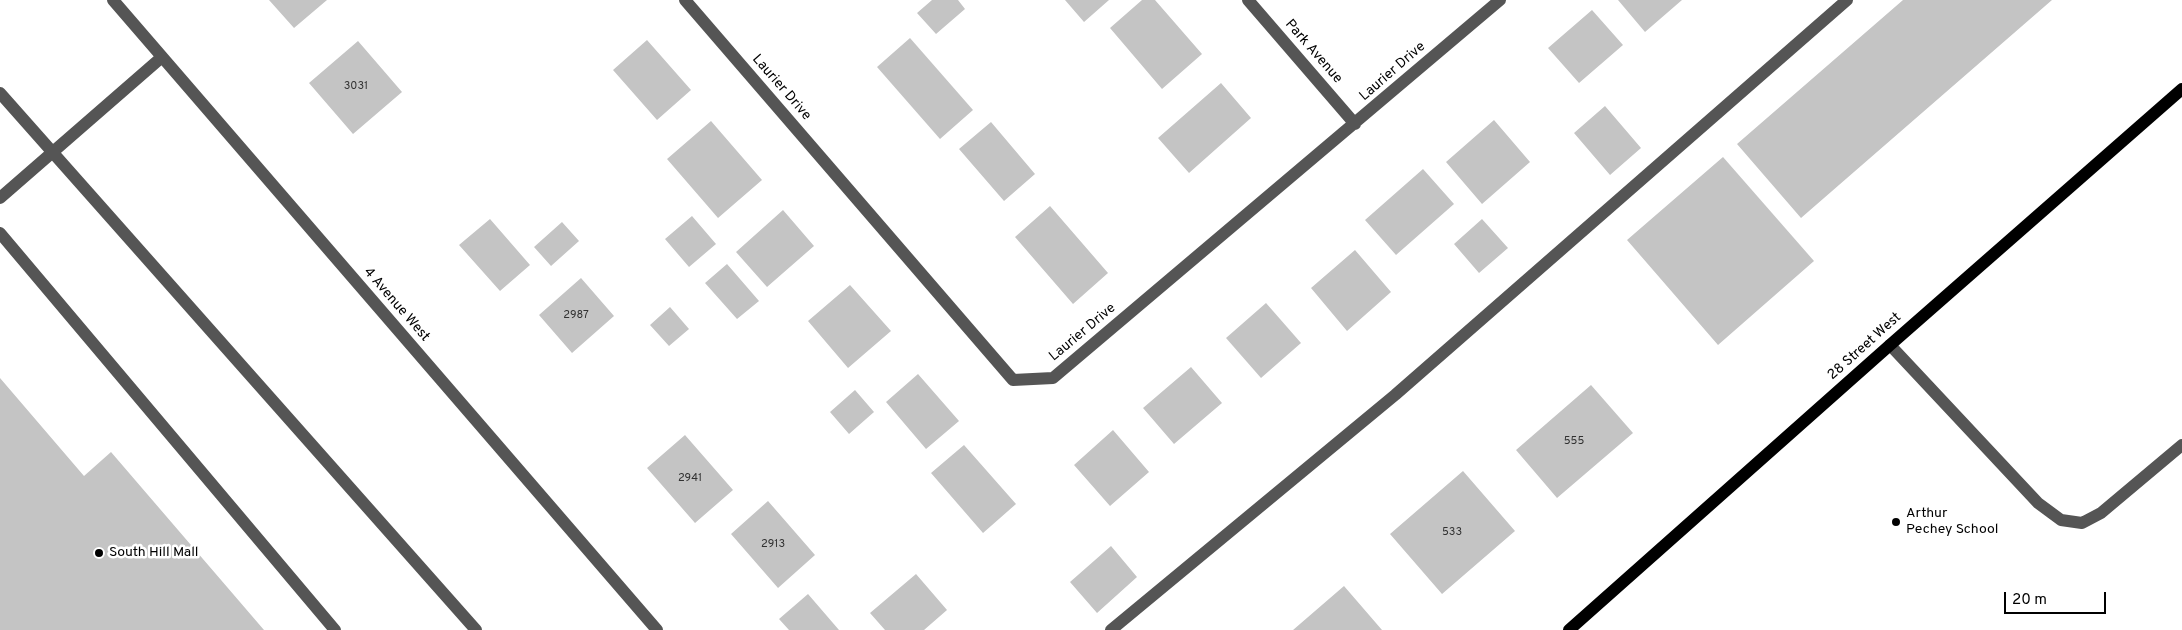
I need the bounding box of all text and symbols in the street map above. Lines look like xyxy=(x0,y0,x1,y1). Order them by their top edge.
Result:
street label: Park Avenue xyxy=(1281,17,1345,87)
street label: Laurier Drive xyxy=(1357,39,1429,105)
street label: Laurier Drive xyxy=(748,52,814,124)
house number: 3031 xyxy=(344,80,368,94)
street label: 4 Avenue West xyxy=(359,265,433,345)
street label: Laurier Drive xyxy=(1046,300,1120,366)
house number: 2987 xyxy=(563,309,589,323)
street label: 28 Street West xyxy=(1825,310,1905,384)
house number: 555 xyxy=(1564,435,1584,449)
house number: 2941 xyxy=(678,472,702,486)
place label: Arthur Pechey School xyxy=(1906,506,1998,538)
marker: Arthur Pechey School xyxy=(1890,516,1902,528)
house number: 533 xyxy=(1442,526,1462,540)
house number: 2913 xyxy=(761,538,785,552)
place label: South Hill Mall xyxy=(109,545,199,561)
marker: South Hill Mall xyxy=(93,547,105,559)
scale bar xyxy=(2007,582,2110,614)
text: 20 m xyxy=(2012,591,2047,610)

